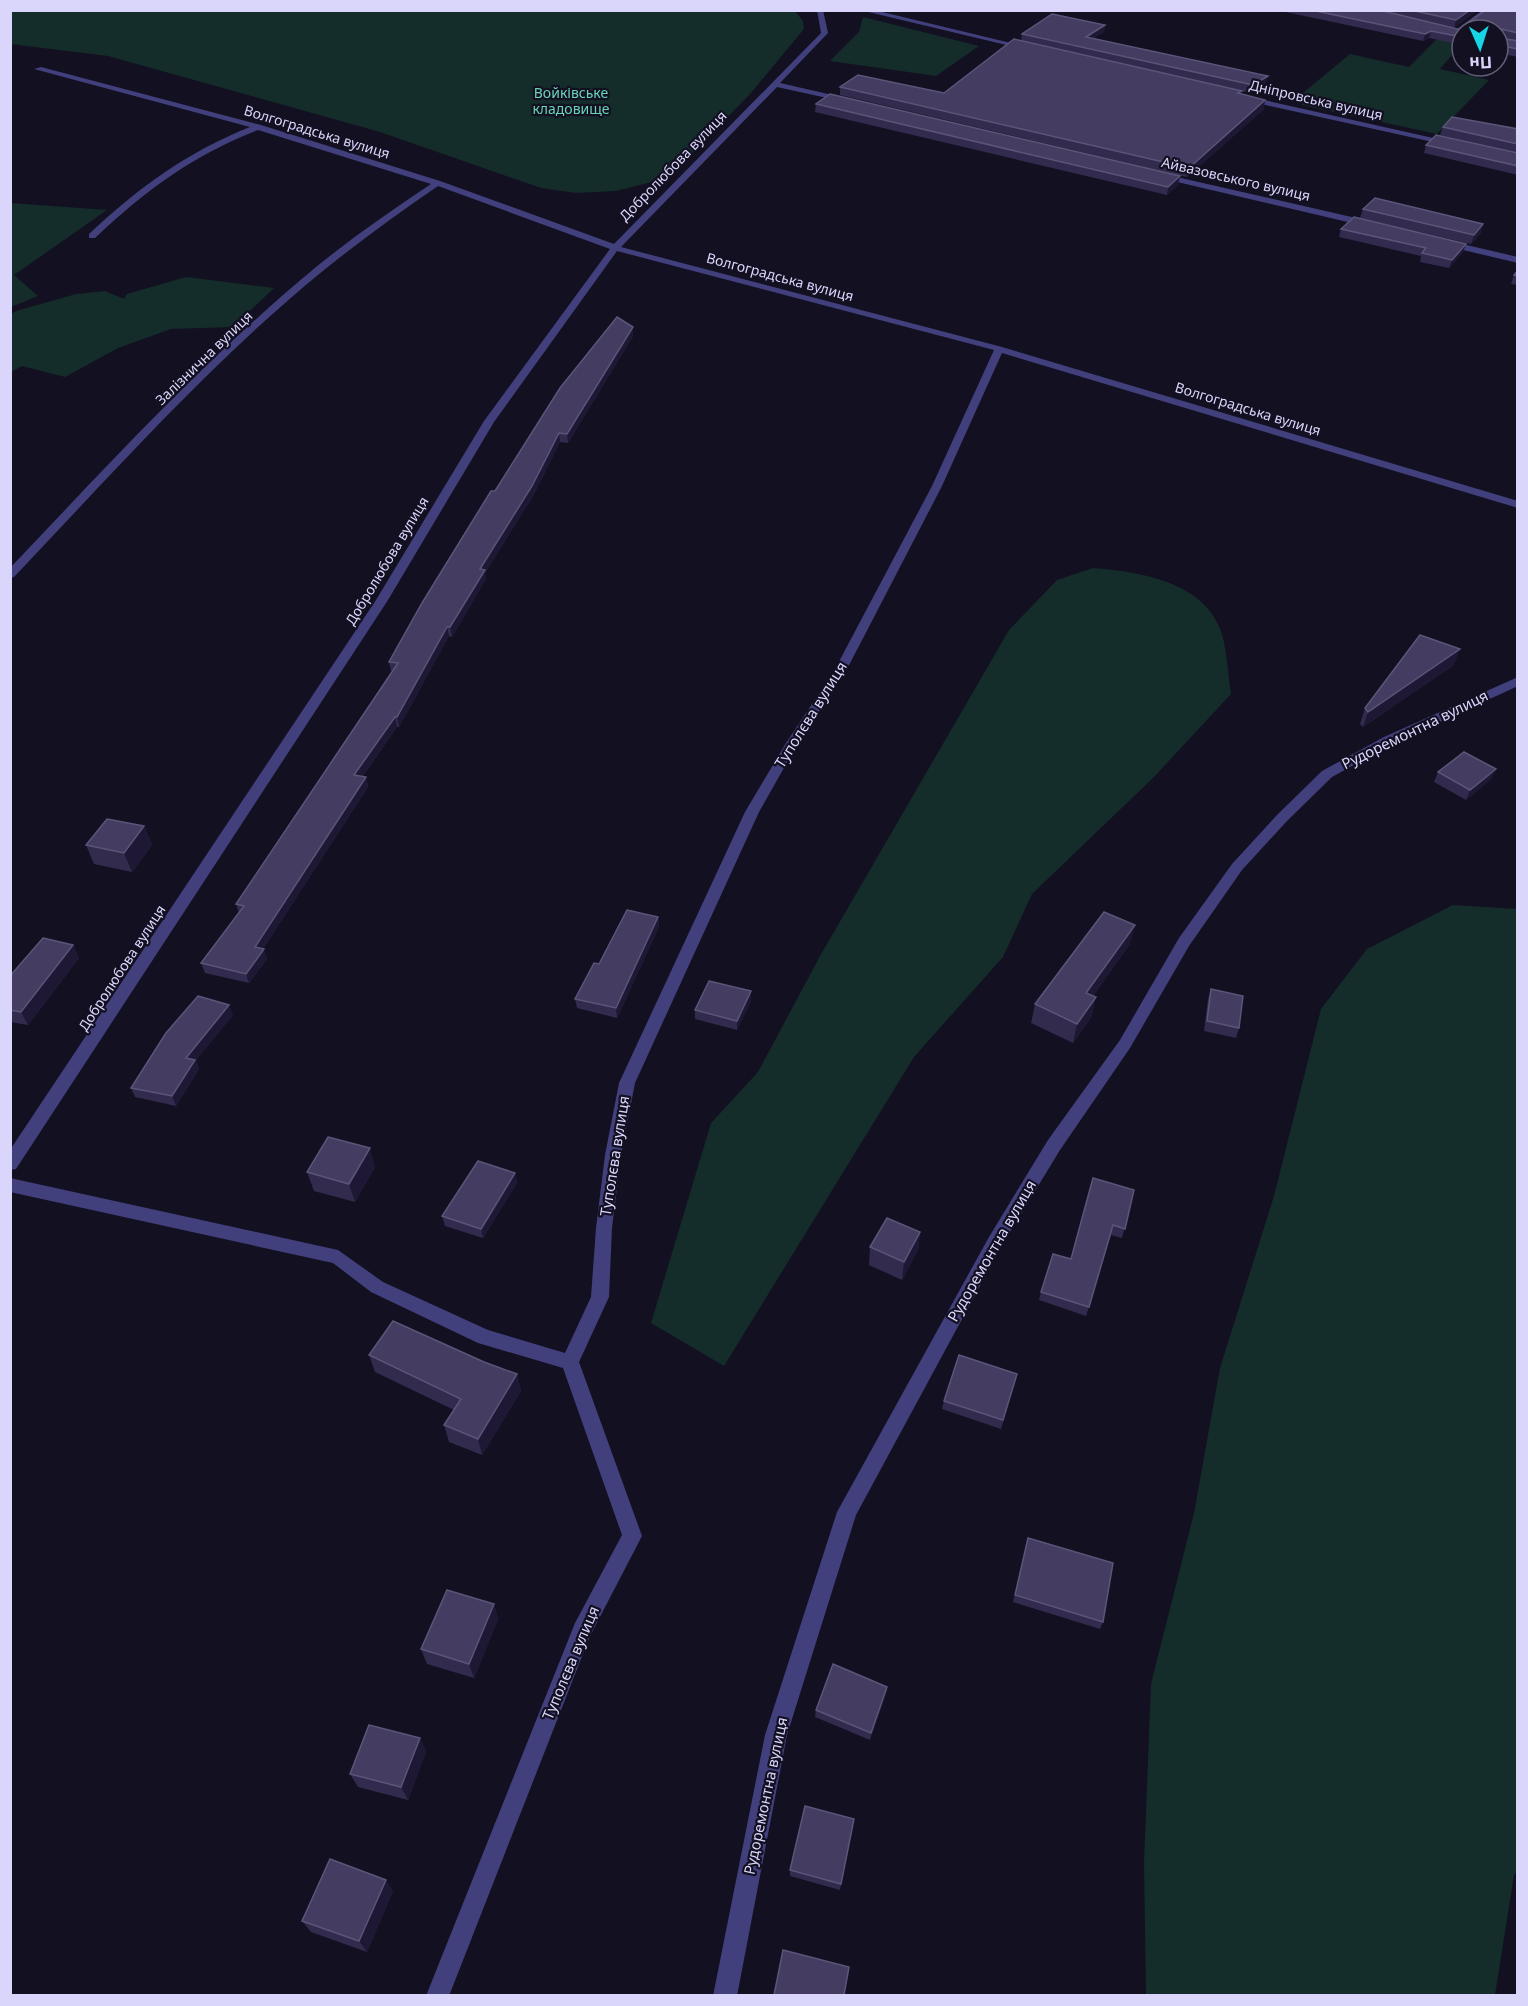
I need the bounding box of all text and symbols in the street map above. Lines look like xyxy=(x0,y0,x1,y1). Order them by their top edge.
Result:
north arrow xyxy=(1450,18,1510,78)
text: Пн xyxy=(1469,51,1493,75)
street label: Дніпровська вулиця xyxy=(1247,75,1385,124)
park label: Войківське кладовище xyxy=(532,83,610,118)
street label: Волгоградська вулиця xyxy=(242,100,392,163)
street label: Добролюбова вулиця xyxy=(615,106,730,225)
street label: Айвазовського вулиця xyxy=(1160,152,1312,205)
street label: Волгоградська вулиця xyxy=(704,248,856,305)
street label: Залізнична вулиця xyxy=(151,306,256,409)
street label: Волгоградська вулиця xyxy=(1173,377,1323,440)
street label: Добролюбова вулиця xyxy=(341,493,433,629)
street label: Туполєва вулиця xyxy=(769,658,851,771)
street label: Рудоремонтна вулиця xyxy=(1338,685,1491,773)
street label: Добролюбова вулиця xyxy=(74,901,170,1034)
street label: Туполєва вулиця xyxy=(595,1094,633,1218)
street label: Рудоремонтна вулиця xyxy=(942,1176,1040,1325)
street label: Туполєва вулиця xyxy=(537,1603,603,1723)
street label: Рудоремонтна вулиця xyxy=(739,1715,791,1876)

